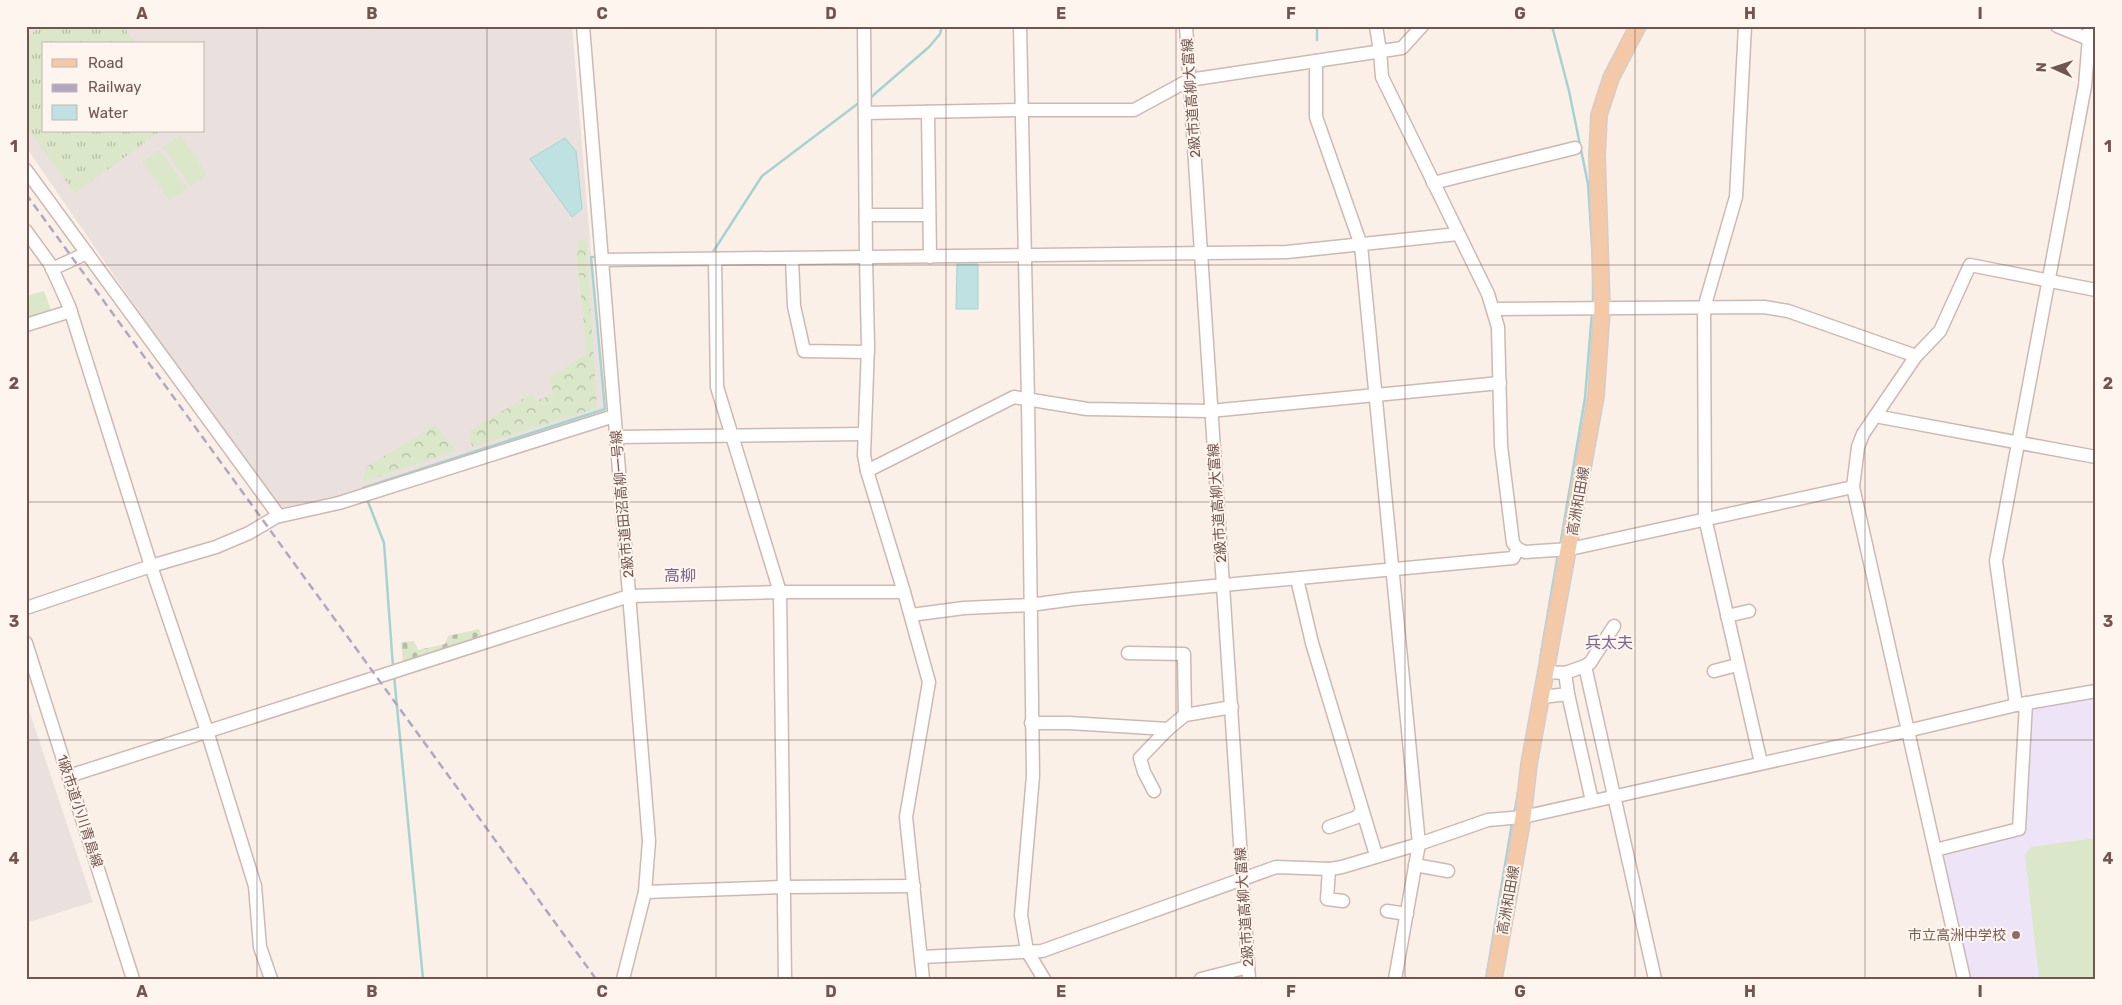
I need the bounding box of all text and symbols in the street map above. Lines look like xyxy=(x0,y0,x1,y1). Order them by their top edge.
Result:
text: A xyxy=(136,4,148,23)
text: B xyxy=(366,4,378,23)
text: C xyxy=(596,4,608,23)
text: D xyxy=(825,4,837,23)
text: E xyxy=(1056,4,1066,23)
text: F xyxy=(1286,4,1296,23)
text: G xyxy=(1514,4,1526,23)
text: H xyxy=(1744,4,1756,23)
text: I xyxy=(1977,4,1983,23)
street label: 2級市道高柳大富線 xyxy=(1179,37,1204,159)
legend xyxy=(42,42,205,132)
north arrow xyxy=(2030,42,2080,92)
text: Road xyxy=(88,54,124,72)
text: N xyxy=(2033,62,2050,73)
text: Railway xyxy=(88,78,142,96)
text: Water xyxy=(88,104,128,122)
text: 1 xyxy=(10,137,18,156)
text: 1 xyxy=(2104,137,2112,156)
text: 2 xyxy=(9,374,19,393)
text: 2 xyxy=(2103,374,2113,393)
street label: 2級市道田沼高柳一号線 xyxy=(608,429,637,579)
street label: 2級市道高柳大富線 xyxy=(1205,442,1230,564)
street label: 高洲和田線 xyxy=(1564,465,1593,537)
district label: 高柳 xyxy=(664,566,696,585)
text: 3 xyxy=(9,612,19,631)
text: 3 xyxy=(2103,612,2113,631)
district label: 兵太夫 xyxy=(1585,633,1633,652)
street label: 1級市道小川青島線 xyxy=(53,752,106,870)
street label: 2級市道高柳大富線 xyxy=(1232,846,1257,968)
text: 4 xyxy=(9,849,20,868)
text: 4 xyxy=(2103,849,2114,868)
street label: 高洲和田線 xyxy=(1494,864,1523,936)
place label: 市立高洲中学校 xyxy=(1908,927,2006,944)
marker: 市立高洲中学校 xyxy=(2010,929,2022,941)
text: A xyxy=(136,982,148,1001)
text: B xyxy=(366,982,378,1001)
text: C xyxy=(596,982,608,1001)
text: D xyxy=(825,982,837,1001)
text: E xyxy=(1056,982,1066,1001)
text: F xyxy=(1286,982,1296,1001)
text: G xyxy=(1514,982,1526,1001)
text: H xyxy=(1744,982,1756,1001)
text: I xyxy=(1977,982,1983,1001)

